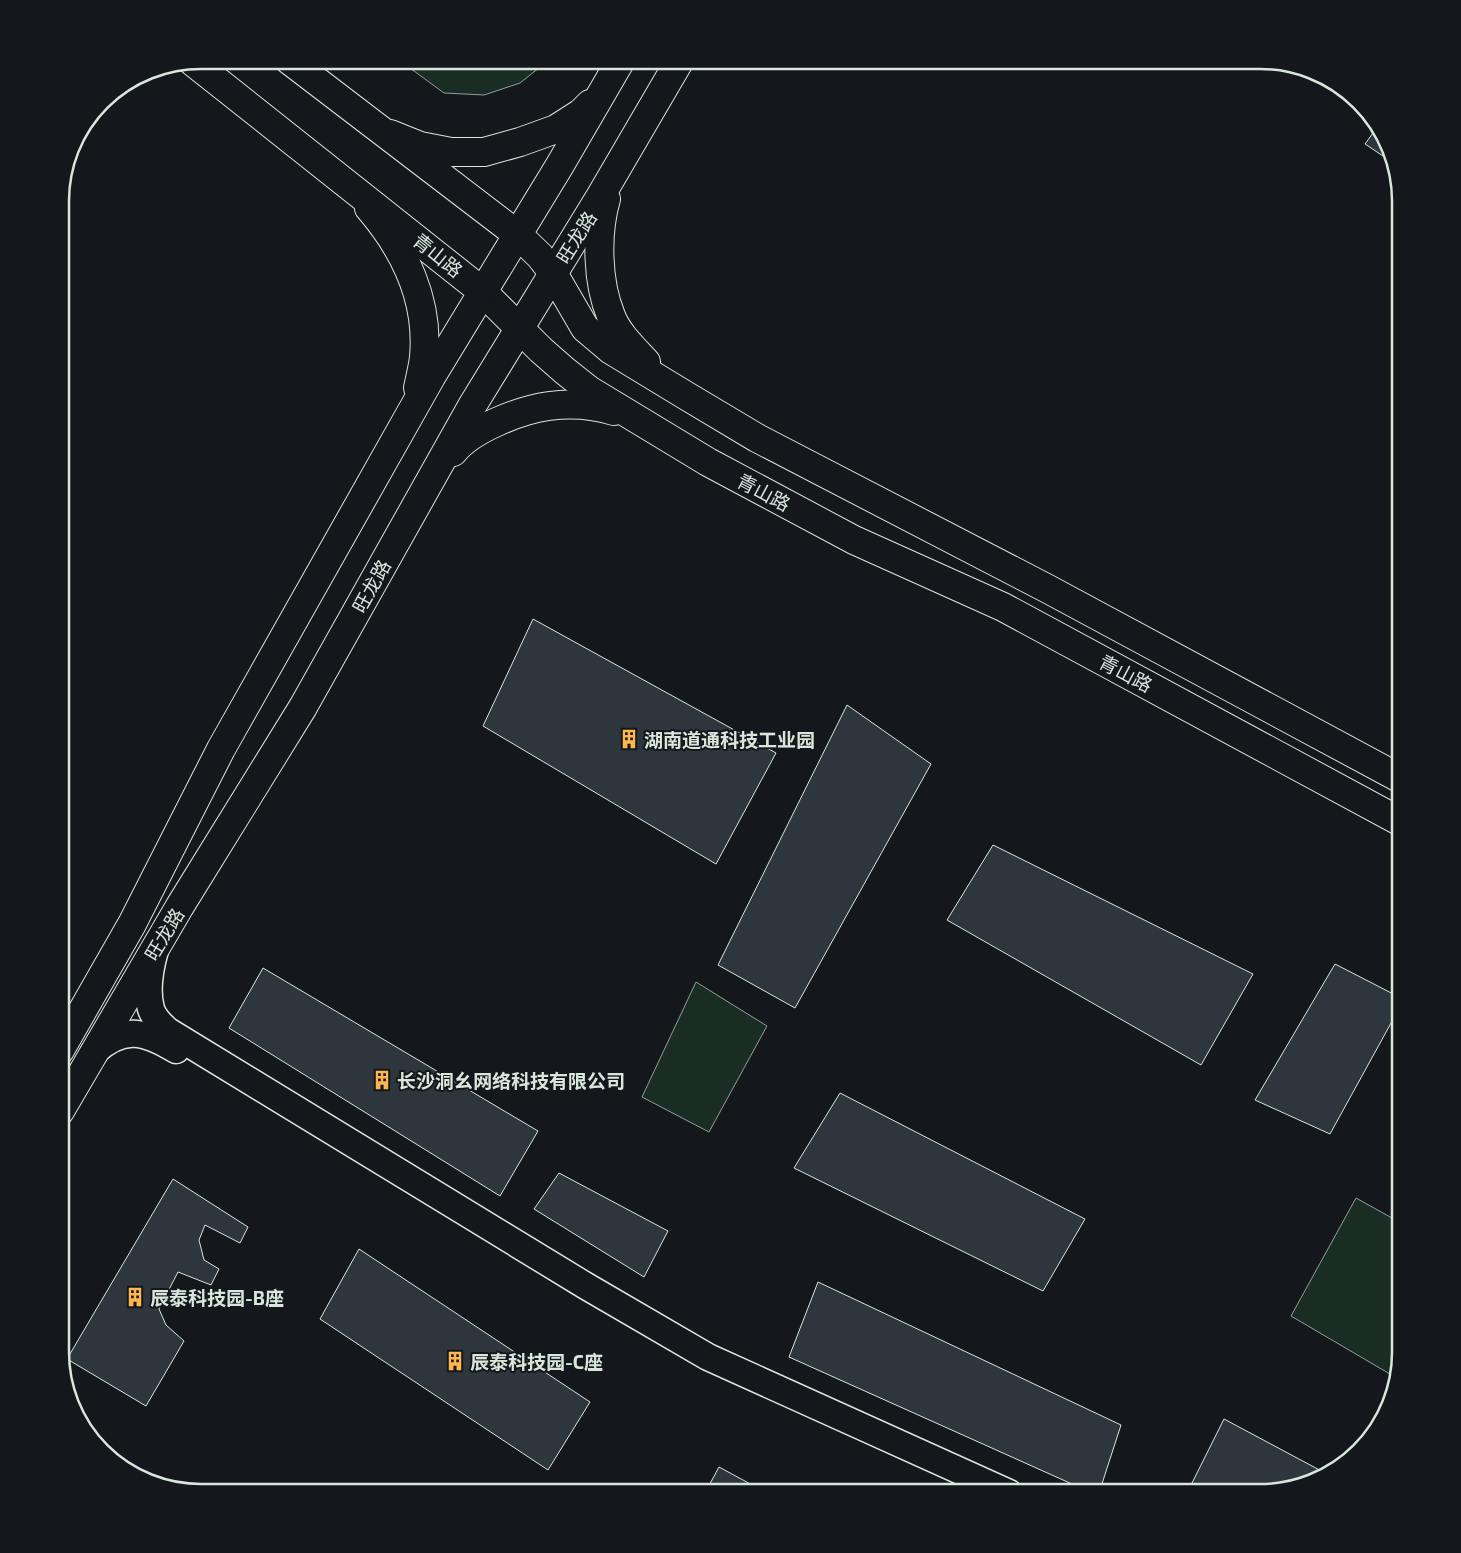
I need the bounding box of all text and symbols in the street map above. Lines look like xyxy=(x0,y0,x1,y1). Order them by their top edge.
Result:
street label: 旺龙路 xyxy=(551,207,601,267)
street label: 青山路 xyxy=(409,228,467,282)
street label: 青山路 xyxy=(733,468,795,516)
street label: 旺龙路 xyxy=(347,555,395,617)
street label: 青山路 xyxy=(1095,649,1157,697)
building icon: 湖南道通科技工业园 xyxy=(618,728,640,750)
place label: 湖南道通科技工业园 xyxy=(644,728,815,751)
street label: 旺龙路 xyxy=(139,904,189,964)
building icon: 长沙洞幺网络科技有限公司 xyxy=(371,1069,393,1091)
place label: 长沙洞幺网络科技有限公司 xyxy=(397,1069,625,1092)
building icon: 辰泰科技园-B座 xyxy=(124,1286,146,1308)
place label: 辰泰科技园-B座 xyxy=(150,1286,284,1309)
building icon: 辰泰科技园-C座 xyxy=(444,1350,466,1372)
place label: 辰泰科技园-C座 xyxy=(470,1350,603,1373)

